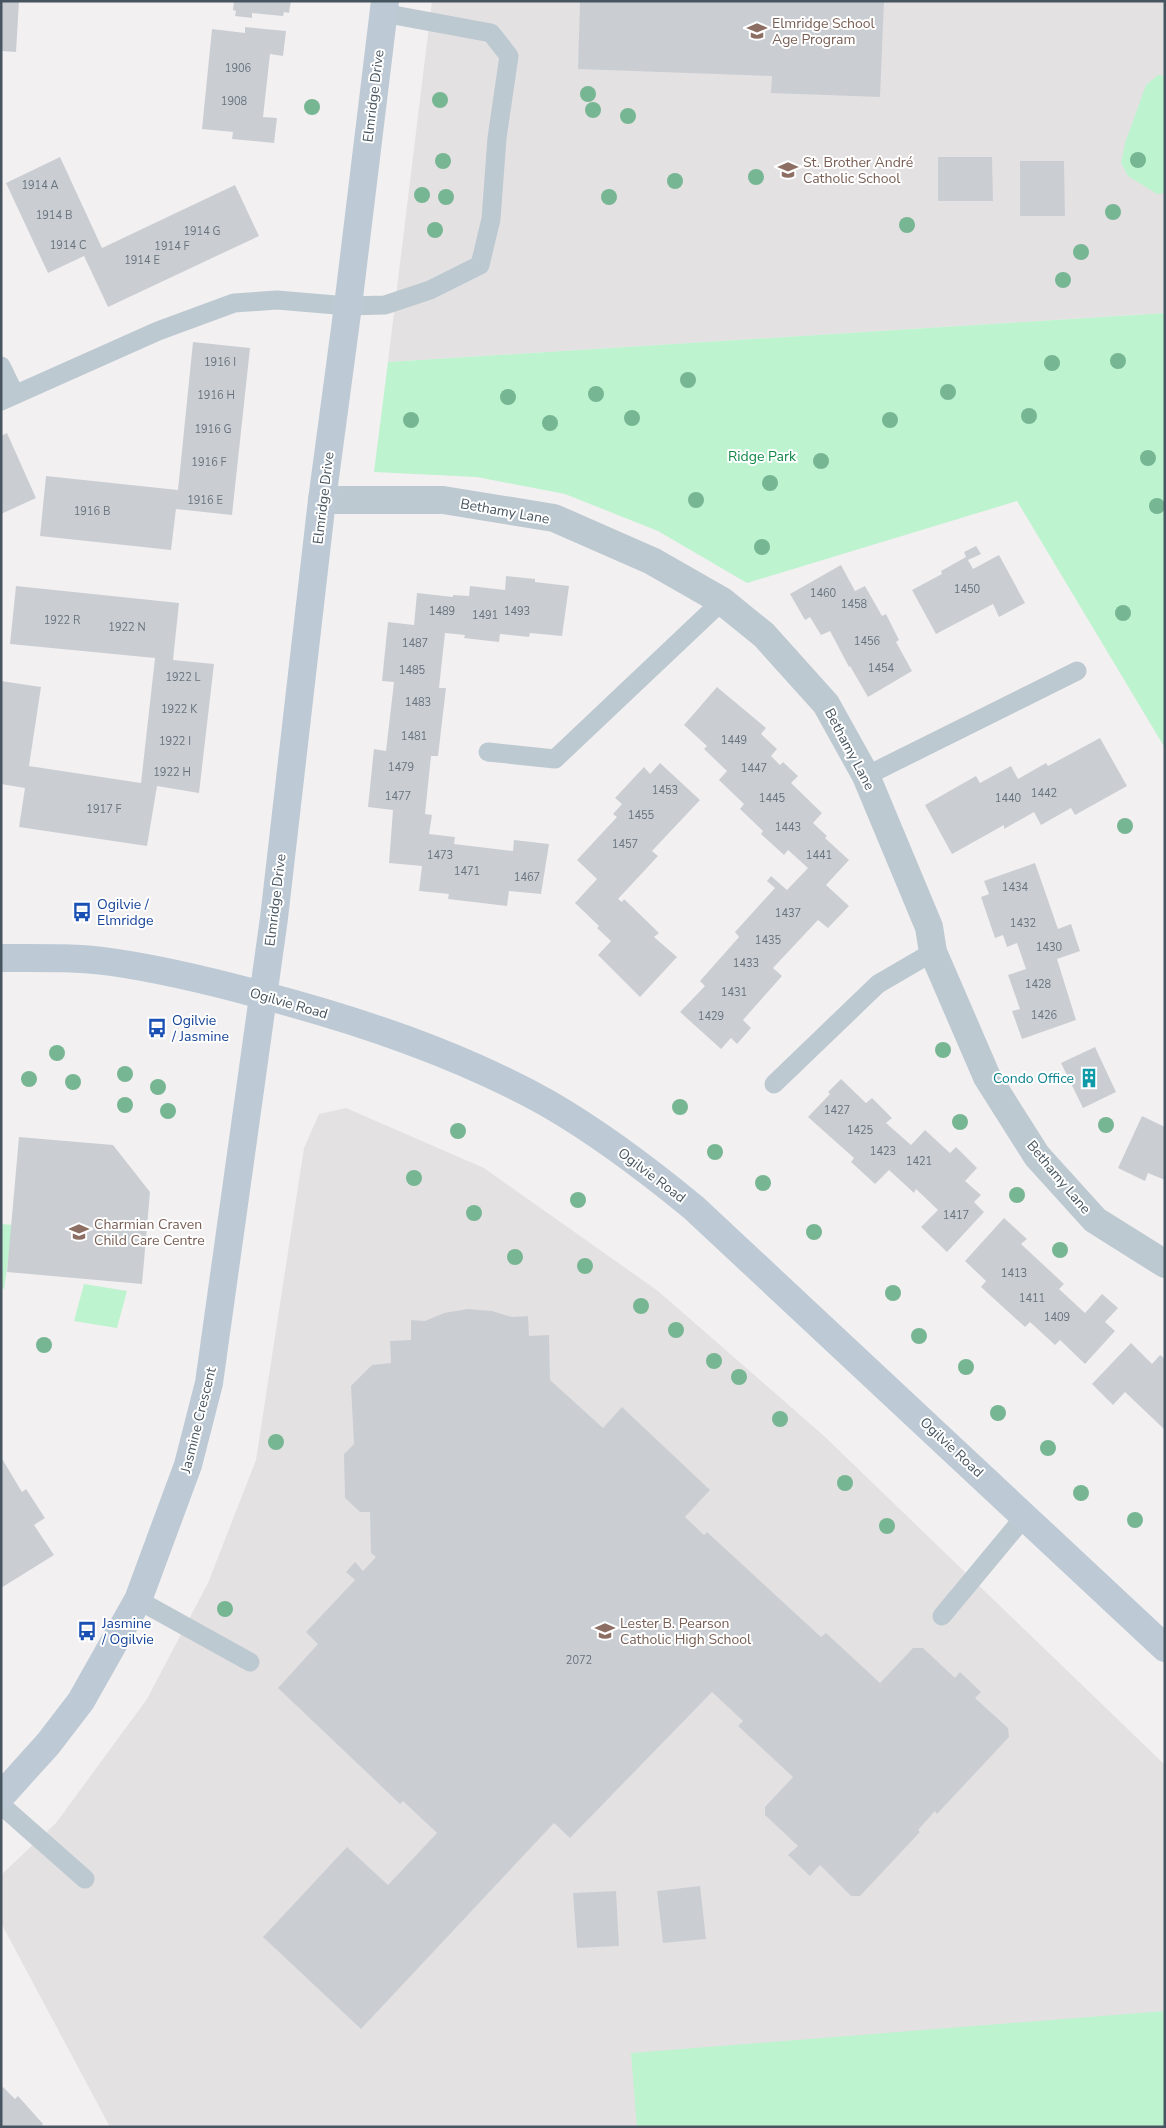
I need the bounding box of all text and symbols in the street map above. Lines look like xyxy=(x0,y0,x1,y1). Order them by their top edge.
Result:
place label: Elmridge School Age Program xyxy=(772,14,876,49)
school or university icon: Elmridge School Age Program xyxy=(746,20,768,42)
street label: Elmridge Drive xyxy=(358,49,389,143)
house number: 1906 xyxy=(225,61,252,76)
house number: 1908 xyxy=(221,94,248,109)
place label: St. Brother André Catholic School xyxy=(803,153,913,188)
school or university icon: St. Brother André Catholic School xyxy=(777,159,799,181)
house number: 1914 A xyxy=(21,178,59,193)
house number: 1914 B xyxy=(36,208,72,223)
house number: 1914 G xyxy=(183,224,221,239)
house number: 1914 C xyxy=(50,238,86,253)
house number: 1914 F xyxy=(154,239,190,254)
house number: 1914 E xyxy=(124,253,160,268)
house number: 1916 I xyxy=(204,355,236,370)
house number: 1916 H xyxy=(197,388,235,403)
house number: 1916 G xyxy=(194,422,232,437)
park label: Ridge Park xyxy=(728,447,797,466)
street label: Elmridge Drive xyxy=(308,451,339,545)
house number: 1916 F xyxy=(191,455,227,470)
house number: 1916 E xyxy=(187,493,223,508)
street label: Bethamy Lane xyxy=(459,494,551,529)
house number: 1916 B xyxy=(74,504,110,519)
house number: 1450 xyxy=(954,582,981,597)
house number: 1460 xyxy=(810,586,837,601)
house number: 1458 xyxy=(841,597,868,612)
house number: 1489 xyxy=(429,604,455,619)
house number: 1493 xyxy=(504,604,530,619)
house number: 1491 xyxy=(472,608,498,623)
house number: 1922 R xyxy=(44,613,81,628)
house number: 1922 N xyxy=(108,620,146,635)
house number: 1456 xyxy=(854,634,881,649)
house number: 1487 xyxy=(402,636,428,651)
house number: 1454 xyxy=(868,661,895,676)
house number: 1485 xyxy=(399,663,426,678)
house number: 1922 L xyxy=(165,670,201,685)
house number: 1483 xyxy=(405,695,431,710)
house number: 1922 K xyxy=(161,702,198,717)
street label: Bethamy Lane xyxy=(820,705,879,794)
house number: 1481 xyxy=(401,729,427,744)
house number: 1449 xyxy=(721,733,747,748)
house number: 1922 I xyxy=(159,734,191,749)
house number: 1479 xyxy=(388,760,414,775)
house number: 1447 xyxy=(741,761,767,776)
house number: 1922 H xyxy=(153,765,191,780)
house number: 1453 xyxy=(652,783,678,798)
house number: 1442 xyxy=(1031,786,1057,801)
house number: 1477 xyxy=(385,789,411,804)
house number: 1445 xyxy=(759,791,786,806)
house number: 1440 xyxy=(995,791,1022,806)
house number: 1917 F xyxy=(86,802,122,817)
house number: 1455 xyxy=(628,808,655,823)
house number: 1443 xyxy=(775,820,801,835)
house number: 1457 xyxy=(612,837,638,852)
house number: 1473 xyxy=(427,848,453,863)
house number: 1441 xyxy=(806,848,832,863)
street label: Elmridge Drive xyxy=(260,853,291,947)
house number: 1471 xyxy=(454,864,480,879)
house number: 1467 xyxy=(514,870,540,885)
house number: 1434 xyxy=(1002,880,1029,895)
place label: Ogilvie / Elmridge xyxy=(97,895,153,930)
bus stop icon: Ogilvie / Elmridge xyxy=(71,901,93,923)
house number: 1437 xyxy=(775,906,801,921)
house number: 1432 xyxy=(1010,916,1036,931)
house number: 1435 xyxy=(755,933,782,948)
house number: 1430 xyxy=(1036,940,1063,955)
house number: 1433 xyxy=(733,956,759,971)
house number: 1428 xyxy=(1025,977,1052,992)
street label: Ogilvie Road xyxy=(248,983,330,1024)
house number: 1431 xyxy=(721,985,747,1000)
house number: 1426 xyxy=(1031,1008,1058,1023)
house number: 1429 xyxy=(698,1009,724,1024)
place label: Ogilvie / Jasmine xyxy=(171,1011,229,1046)
bus stop icon: Ogilvie / Jasmine xyxy=(146,1017,168,1039)
building icon: Condo Office xyxy=(1078,1067,1100,1089)
place label: Condo Office xyxy=(993,1069,1074,1088)
house number: 1427 xyxy=(824,1103,850,1118)
house number: 1425 xyxy=(847,1123,874,1138)
street label: Bethamy Lane xyxy=(1022,1137,1095,1218)
street label: Ogilvie Road xyxy=(614,1144,689,1207)
house number: 1423 xyxy=(870,1144,896,1159)
house number: 1421 xyxy=(906,1154,932,1169)
house number: 1417 xyxy=(943,1208,969,1223)
place label: Charmian Craven Child Care Centre xyxy=(94,1215,205,1250)
school or university icon: Charmian Craven Child Care Centre xyxy=(68,1221,90,1243)
house number: 1413 xyxy=(1001,1266,1027,1281)
house number: 1411 xyxy=(1019,1291,1045,1306)
house number: 1409 xyxy=(1044,1310,1070,1325)
street label: Jasmine Crescent xyxy=(176,1365,221,1476)
street label: Ogilvie Road xyxy=(916,1413,987,1482)
place label: Jasmine / Ogilvie xyxy=(101,1614,154,1649)
place label: Lester B. Pearson Catholic High School xyxy=(620,1614,752,1649)
bus stop icon: Jasmine / Ogilvie xyxy=(76,1620,98,1642)
school or university icon: Lester B. Pearson Catholic High School xyxy=(594,1620,616,1642)
house number: 2072 xyxy=(566,1653,592,1668)

